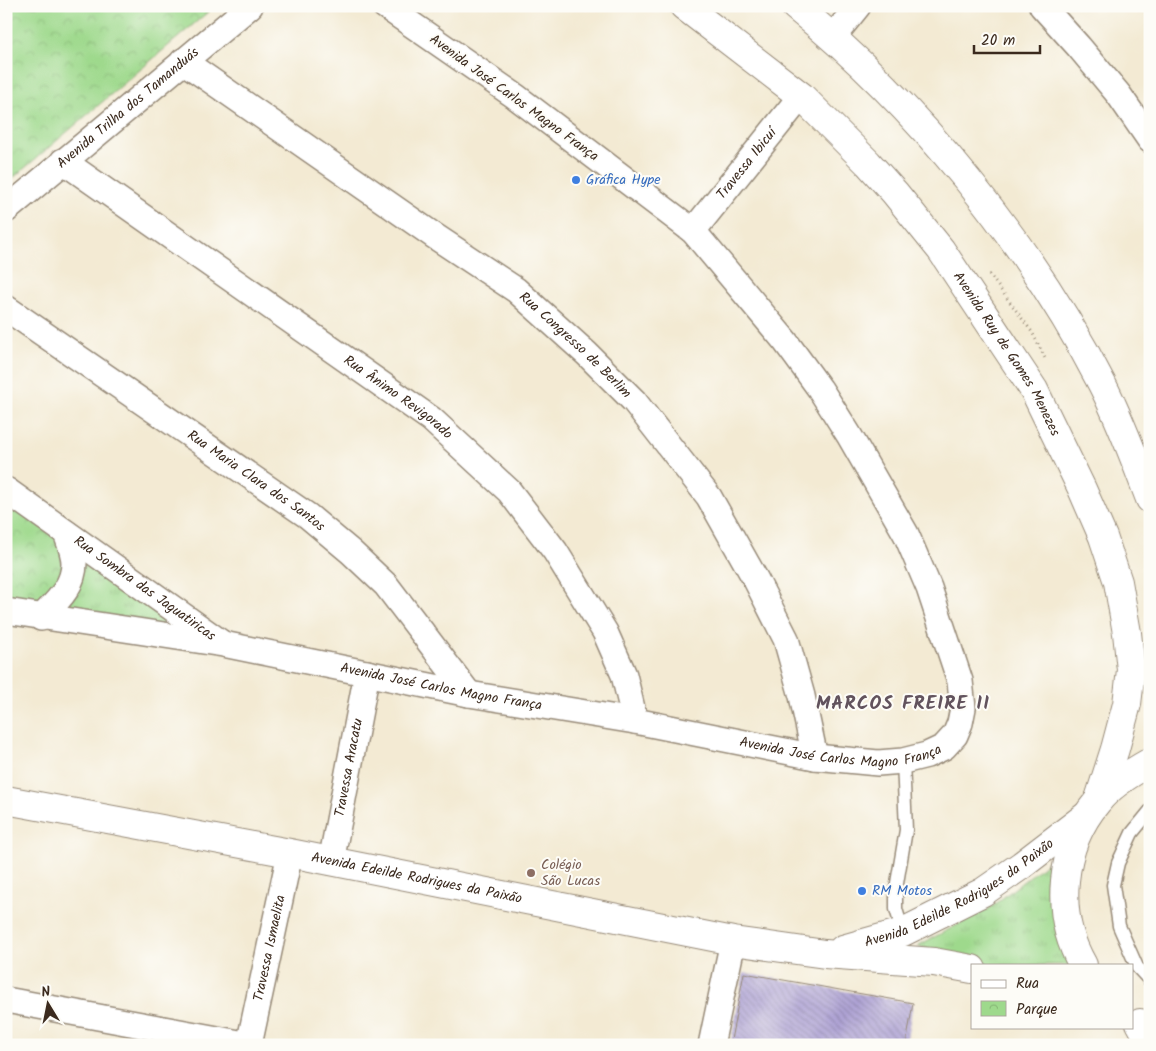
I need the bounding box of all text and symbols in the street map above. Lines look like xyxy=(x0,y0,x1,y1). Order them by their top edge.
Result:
scale bar xyxy=(974,22,1040,54)
street label: Avenida José Carlos Magno França xyxy=(425,29,603,167)
text: 20 m xyxy=(981,29,1015,53)
street label: Avenida Trilha dos Tamanduás xyxy=(52,42,204,174)
street label: Travessa Ibicuí xyxy=(711,121,784,204)
place label: Gráfica Hype xyxy=(586,169,661,191)
marker: Gráfica Hype xyxy=(570,174,582,186)
street label: Avenida Ruy de Gomes Menezes xyxy=(947,267,1066,440)
street label: Rua Congresso de Berlim xyxy=(514,287,637,404)
street label: Rua Ânimo Revigorado xyxy=(339,350,458,445)
street label: Rua Maria Clara dos Santos xyxy=(182,425,330,537)
street label: Rua Sombra das Jaguatiricas xyxy=(69,530,220,647)
street label: Avenida José Carlos Magno França xyxy=(338,657,544,717)
district label: MARCOS FREIRE II xyxy=(816,689,990,719)
street label: Travessa Aracatu xyxy=(329,716,369,819)
street label: Avenida José Carlos Magno França xyxy=(738,731,945,774)
street label: Avenida Edeilde Rodrigues da Paixão xyxy=(862,833,1059,953)
street label: Avenida Edeilde Rodrigues da Paixão xyxy=(309,846,524,910)
place label: Colégio São Lucas xyxy=(541,854,600,892)
marker: Colégio São Lucas xyxy=(525,867,537,879)
place label: RM Motos xyxy=(872,880,932,902)
marker: RM Motos xyxy=(856,885,868,897)
street label: Travessa Ismaelita xyxy=(248,893,292,1003)
legend xyxy=(971,964,1134,1028)
text: Rua xyxy=(1016,972,1039,996)
north arrow xyxy=(22,978,72,1028)
text: N xyxy=(40,981,52,1004)
text: Parque xyxy=(1016,998,1057,1022)

